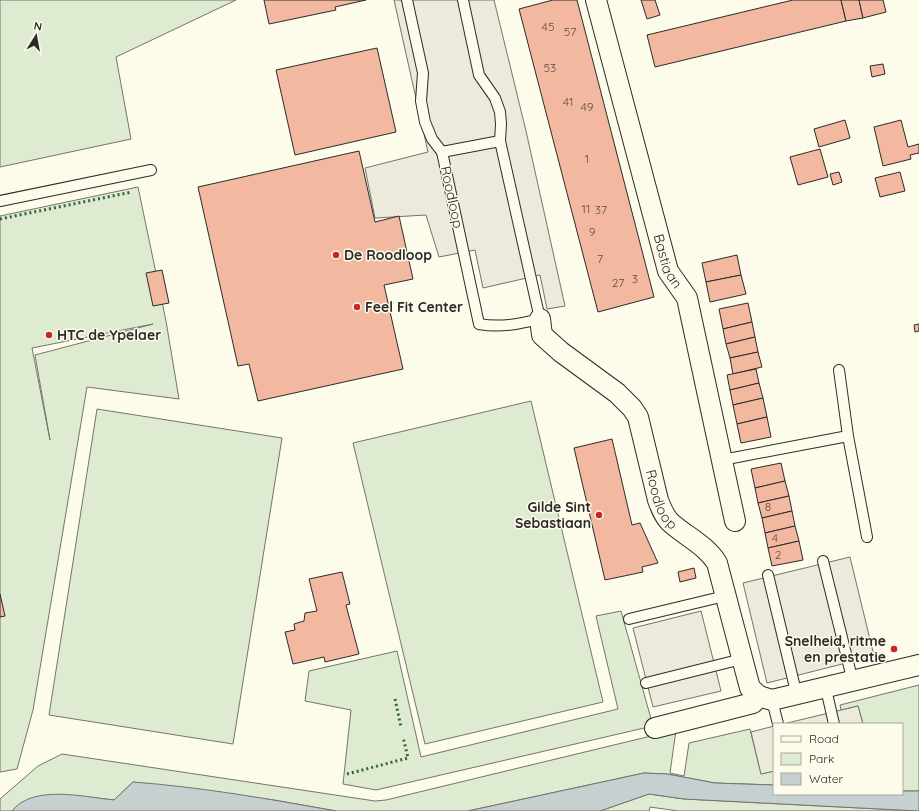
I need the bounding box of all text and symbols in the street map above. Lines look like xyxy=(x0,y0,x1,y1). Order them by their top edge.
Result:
north arrow xyxy=(16,16,56,56)
text: N xyxy=(33,19,43,34)
house number: 45 xyxy=(542,19,554,34)
house number: 57 xyxy=(564,24,576,39)
house number: 53 xyxy=(544,60,556,75)
house number: 41 xyxy=(563,94,573,109)
house number: 49 xyxy=(581,99,594,114)
house number: 1 xyxy=(585,151,589,166)
street label: Roodloop xyxy=(437,164,467,230)
house number: 11 xyxy=(582,201,590,216)
house number: 37 xyxy=(595,202,607,217)
house number: 9 xyxy=(589,224,596,239)
street label: Bastiaan xyxy=(650,232,686,292)
place label: De Roodloop xyxy=(344,246,432,264)
marker: De Roodloop xyxy=(331,250,341,260)
house number: 7 xyxy=(597,251,603,266)
house number: 3 xyxy=(632,271,638,286)
house number: 27 xyxy=(612,275,624,290)
place label: Feel Fit Center xyxy=(365,298,463,316)
marker: Feel Fit Center xyxy=(352,302,362,312)
place label: HTC de Ypelaer xyxy=(57,326,161,344)
marker: HTC de Ypelaer xyxy=(44,330,54,340)
street label: Roodloop xyxy=(642,468,681,533)
place label: Gilde Sint Sebastiaan xyxy=(515,498,591,532)
house number: 8 xyxy=(765,499,771,514)
marker: Gilde Sint Sebastiaan xyxy=(594,510,604,520)
house number: 4 xyxy=(772,530,778,545)
house number: 2 xyxy=(775,547,782,562)
place label: Snelheid, ritme en prestatie xyxy=(785,632,886,666)
marker: Snelheid, ritme en prestatie xyxy=(889,644,899,654)
legend xyxy=(773,723,903,795)
text: Road xyxy=(809,731,839,746)
text: Park xyxy=(809,751,834,766)
text: Water xyxy=(809,771,844,786)

